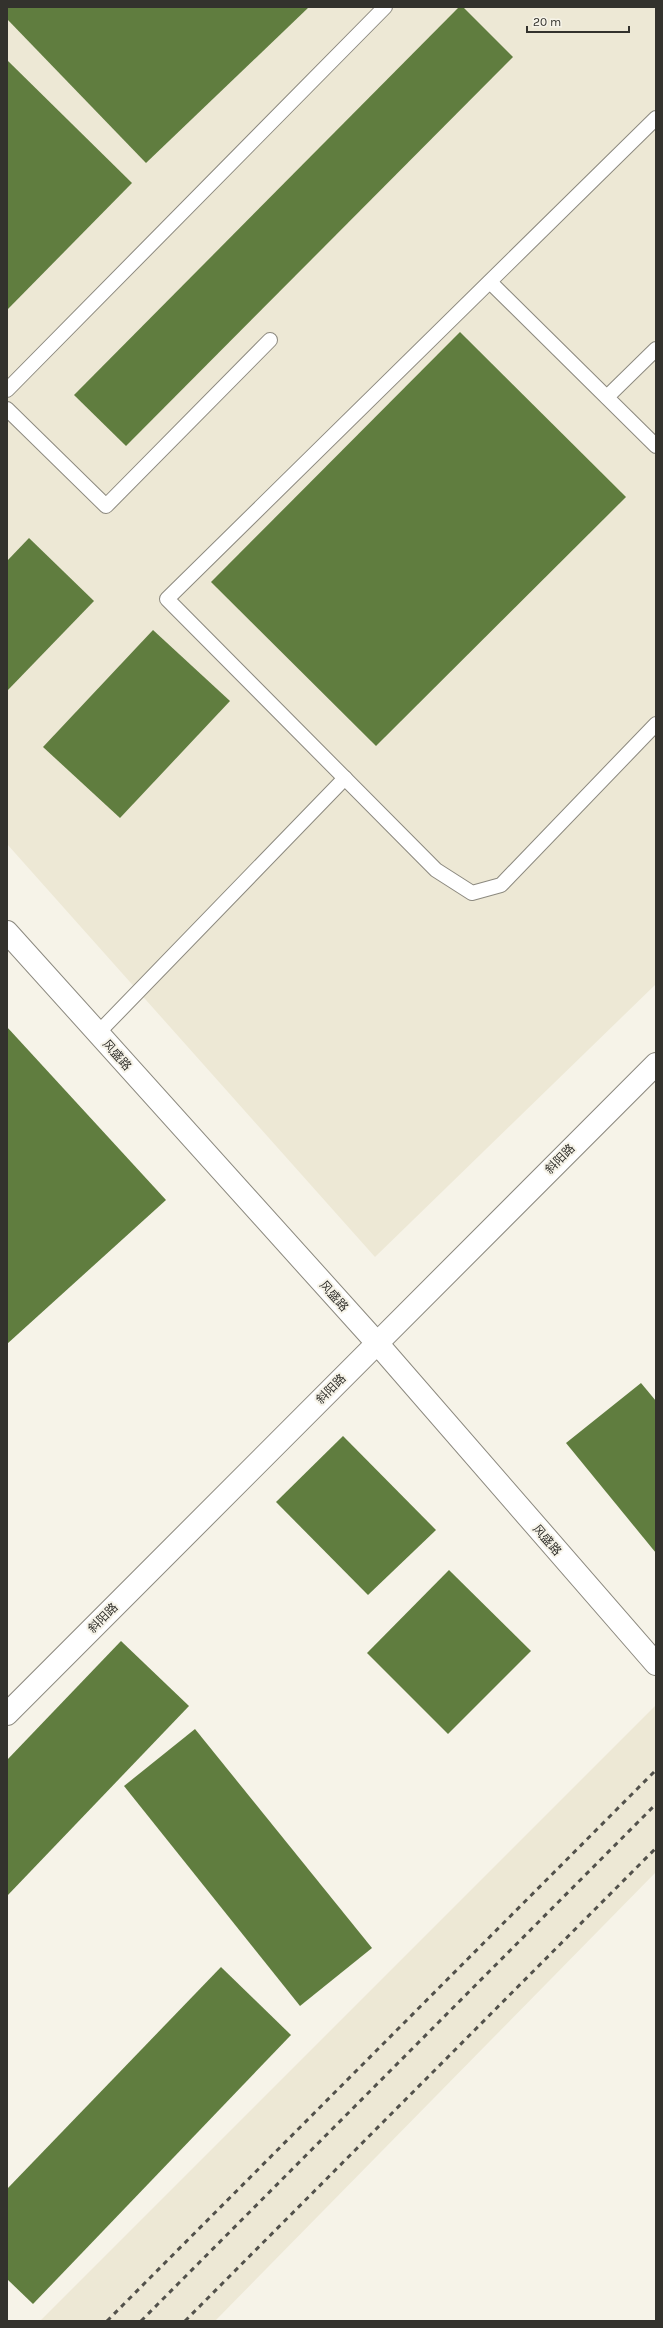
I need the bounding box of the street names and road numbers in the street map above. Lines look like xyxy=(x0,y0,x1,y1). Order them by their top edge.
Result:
street label: 风盛路 xyxy=(100,1037,134,1073)
street label: 斜阳路 xyxy=(542,1141,578,1177)
street label: 风盛路 xyxy=(317,1278,351,1314)
street label: 斜阳路 xyxy=(313,1371,349,1407)
street label: 风盛路 xyxy=(530,1522,564,1558)
street label: 斜阳路 xyxy=(85,1600,121,1636)

